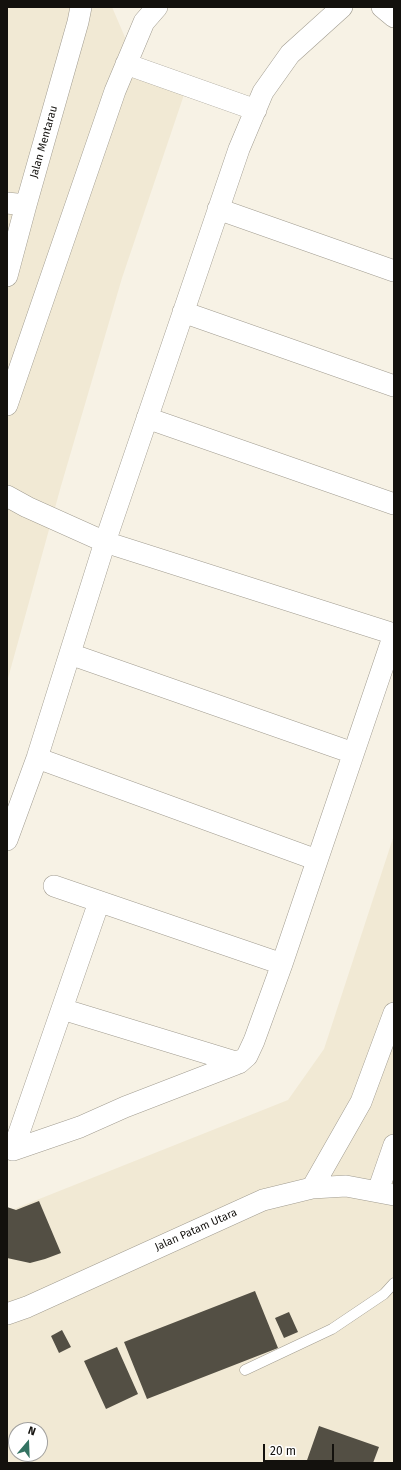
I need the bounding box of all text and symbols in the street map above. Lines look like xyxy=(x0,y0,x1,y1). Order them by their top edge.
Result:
street label: Jalan Mentarau xyxy=(27,104,61,180)
street label: Jalan Patam Utara xyxy=(153,1206,239,1254)
north arrow xyxy=(8,1422,48,1462)
text: N xyxy=(26,1424,37,1438)
scale bar xyxy=(265,1436,336,1462)
text: 20 m xyxy=(270,1444,296,1458)

